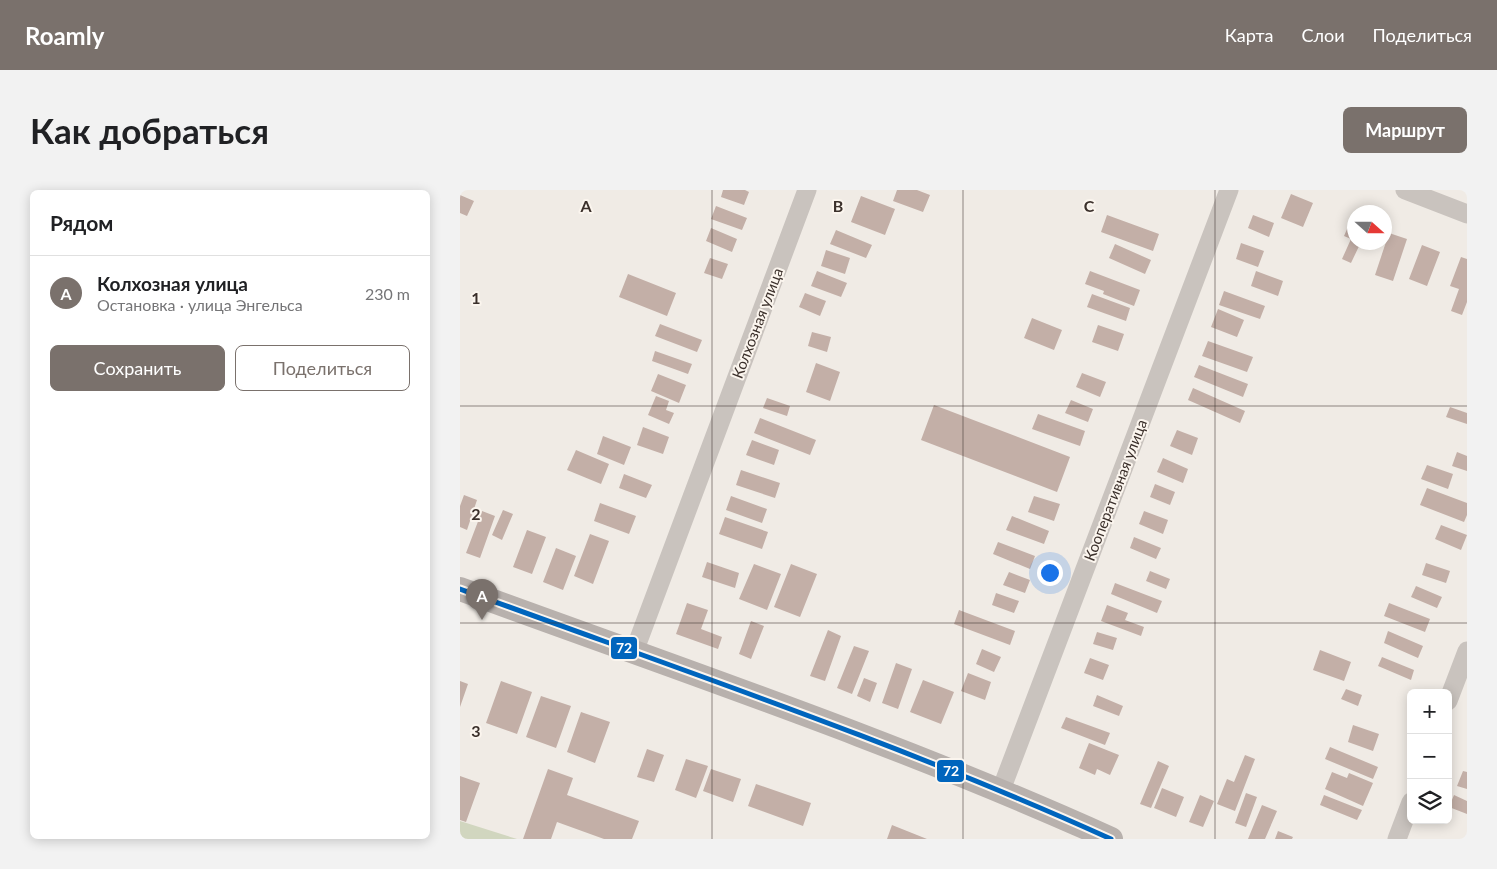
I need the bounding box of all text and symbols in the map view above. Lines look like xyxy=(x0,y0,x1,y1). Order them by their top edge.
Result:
text: Roamly xyxy=(25,21,104,50)
text: Карта xyxy=(1225,24,1273,46)
text: Слои xyxy=(1301,24,1345,46)
text: Поделиться xyxy=(1373,24,1472,46)
button: Маршрут xyxy=(1343,107,1467,153)
text: Как добраться xyxy=(30,109,269,151)
text: A xyxy=(579,196,592,215)
text: B xyxy=(833,196,843,215)
text: C xyxy=(1084,196,1095,215)
north arrow xyxy=(1347,205,1392,250)
text: Рядом xyxy=(50,210,113,235)
street label: Колхозная улица xyxy=(728,265,786,381)
text: Колхозная улица xyxy=(97,272,248,295)
text: A xyxy=(60,284,72,303)
text: 230 m xyxy=(365,284,410,303)
text: 1 xyxy=(471,288,481,307)
text: Остановка · улица Энгельса xyxy=(97,295,303,314)
button: Сохранить xyxy=(50,345,225,391)
button: Поделиться xyxy=(235,345,410,391)
street label: Кооперативная улица xyxy=(1080,417,1150,563)
text: 2 xyxy=(471,504,481,523)
your location xyxy=(1037,560,1063,586)
pin: A xyxy=(466,579,498,620)
line badge: 72 xyxy=(610,636,638,660)
text: 72 xyxy=(616,639,632,656)
map controls xyxy=(1407,689,1452,824)
button: + xyxy=(1407,689,1452,734)
text: 3 xyxy=(471,721,481,740)
button: − xyxy=(1407,734,1452,779)
line badge: 72 xyxy=(936,759,965,783)
text: 72 xyxy=(943,762,959,779)
button: layers xyxy=(1407,779,1452,824)

